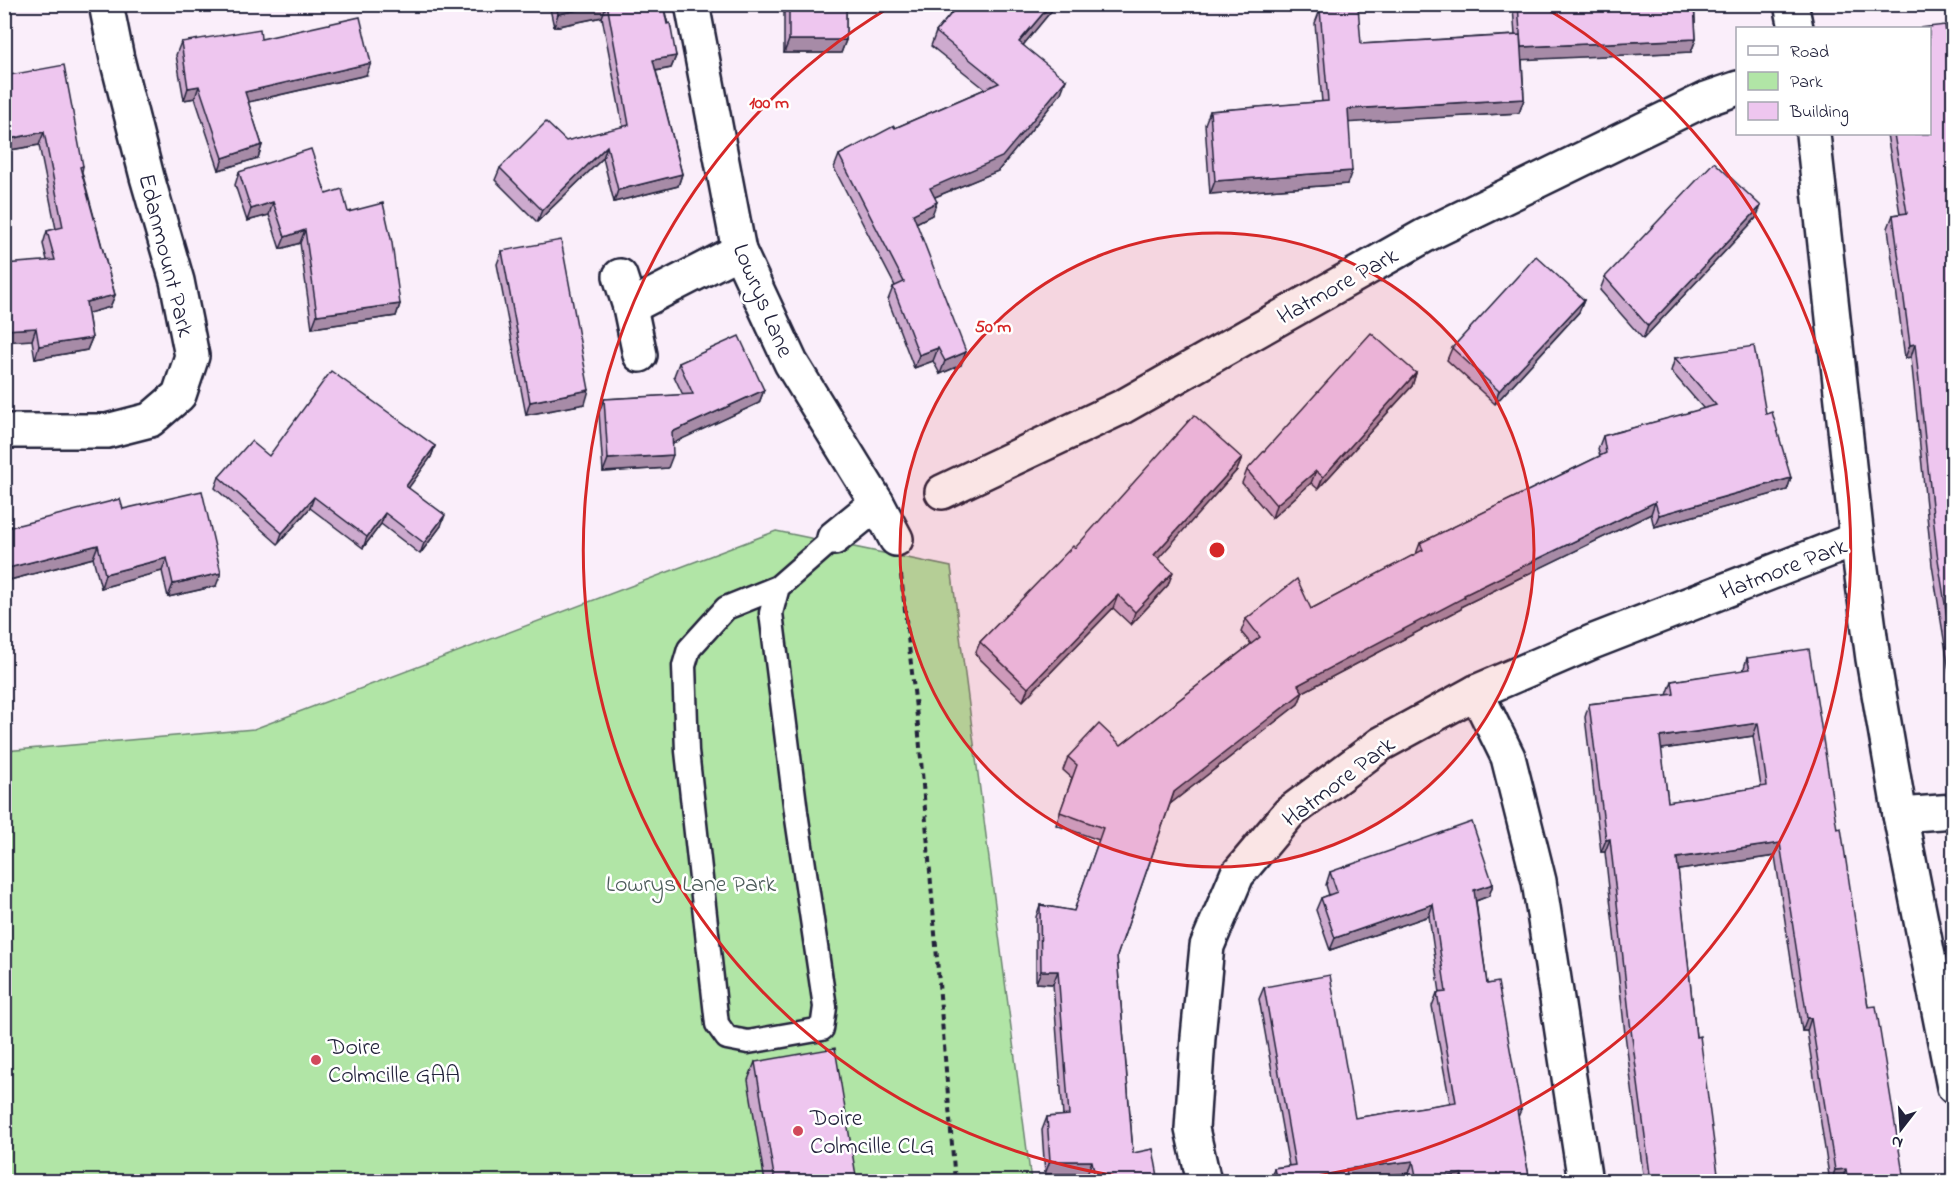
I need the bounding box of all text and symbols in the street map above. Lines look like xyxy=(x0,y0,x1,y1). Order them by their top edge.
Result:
legend xyxy=(1736,27,1931,135)
text: Road xyxy=(1790,40,1829,66)
text: Park xyxy=(1790,70,1823,96)
text: 100 m xyxy=(749,91,789,117)
text: Building xyxy=(1789,100,1849,127)
street label: Edanmount Park xyxy=(127,170,202,341)
street label: Lowrys Lane xyxy=(721,239,801,364)
street label: Hatmore Park xyxy=(1271,239,1406,335)
text: 50 m xyxy=(975,315,1011,341)
street label: Hatmore Park xyxy=(1715,530,1853,611)
centre of rings xyxy=(1207,540,1227,560)
street label: Hatmore Park xyxy=(1276,729,1404,837)
park label: Lowrys Lane Park xyxy=(606,868,776,904)
place label: Doire Colmcille GAA xyxy=(327,1031,460,1094)
marker: Doire Colmcille GAA xyxy=(309,1053,323,1067)
north arrow xyxy=(1871,1099,1931,1159)
place label: Doire Colmcille CLG xyxy=(809,1102,935,1165)
marker: Doire Colmcille CLG xyxy=(791,1124,805,1138)
text: N xyxy=(1888,1128,1906,1154)

